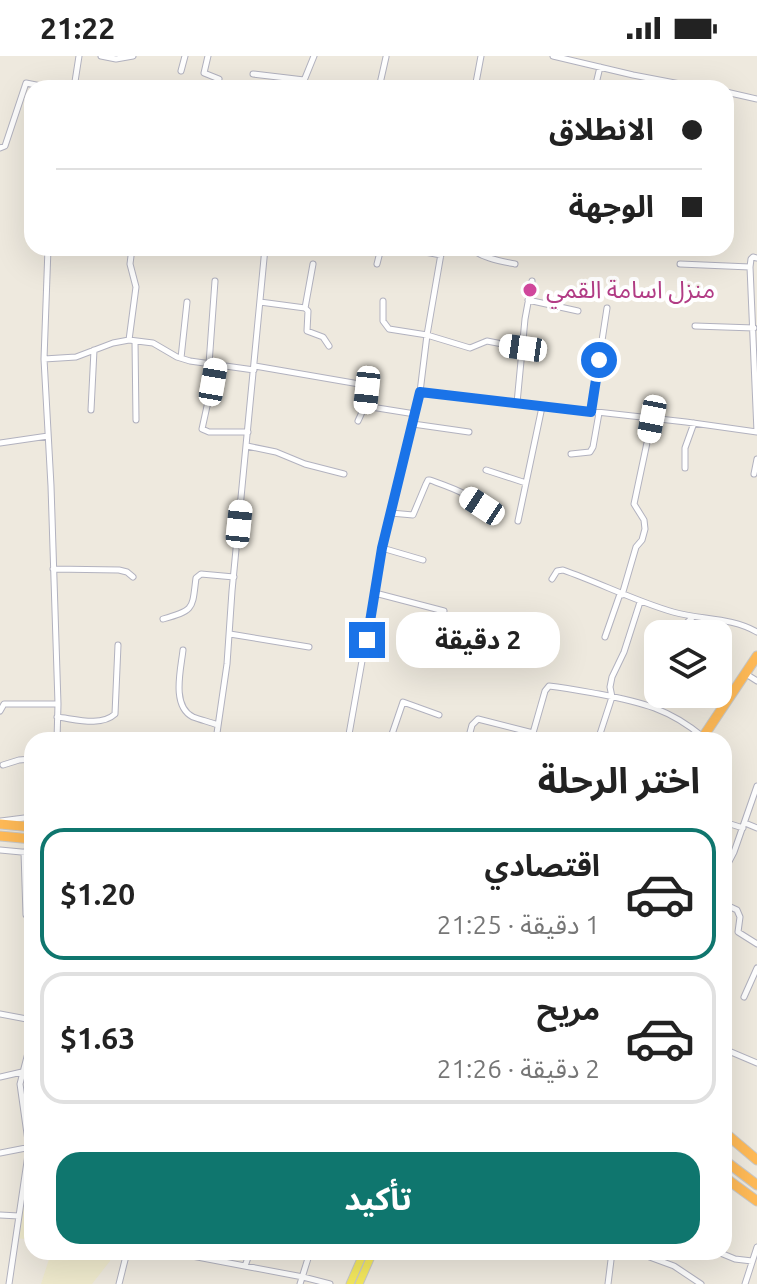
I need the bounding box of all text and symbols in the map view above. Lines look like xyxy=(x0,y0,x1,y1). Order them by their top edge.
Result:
text: 21:22 xyxy=(40,11,115,45)
text: الانطلاق xyxy=(549,112,654,146)
text: الوجهة xyxy=(569,189,654,223)
place label: منزل اسامة القمي xyxy=(546,276,715,309)
marker: منزل اسامة القمي xyxy=(521,281,539,299)
car xyxy=(498,333,548,363)
route start xyxy=(581,342,617,378)
car xyxy=(197,356,229,408)
car xyxy=(353,365,381,415)
car xyxy=(636,393,668,445)
car xyxy=(455,483,509,529)
car xyxy=(225,499,253,549)
callout: 2 دقيقة xyxy=(395,612,559,668)
map controls xyxy=(644,620,732,708)
button: layers xyxy=(644,620,732,708)
route end xyxy=(349,622,385,658)
text: 2 دقيقة xyxy=(435,625,521,654)
text: اختر الرحلة xyxy=(538,759,700,800)
text: اقتصادي xyxy=(485,848,600,882)
icon: car xyxy=(624,858,696,930)
text: $1.20 xyxy=(60,877,135,911)
text: 1 دقيقة · 21:25 xyxy=(437,910,600,939)
text: مريح xyxy=(537,992,600,1026)
icon: car xyxy=(624,1002,696,1074)
text: $1.63 xyxy=(60,1021,135,1055)
text: 2 دقيقة · 21:26 xyxy=(437,1054,600,1083)
button: تأكيد xyxy=(56,1152,700,1244)

